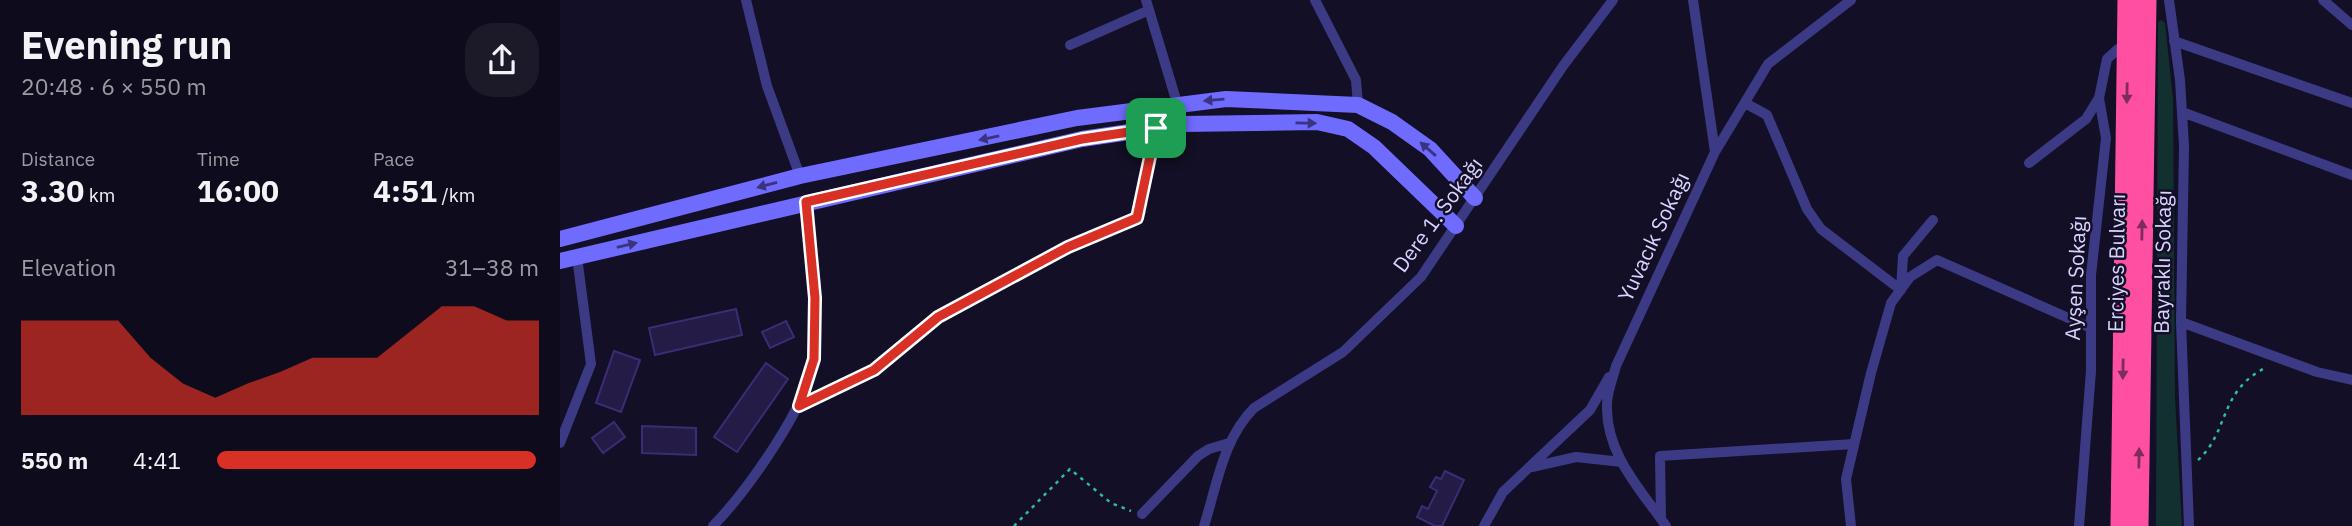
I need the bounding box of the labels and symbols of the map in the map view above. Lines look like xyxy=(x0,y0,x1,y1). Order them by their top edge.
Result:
one-way arrow xyxy=(2121,82,2133,104)
one-way arrow xyxy=(1202,95,1224,106)
pin xyxy=(1126,98,1186,158)
one-way arrow xyxy=(1295,117,1317,128)
one-way arrow xyxy=(978,132,1000,143)
one-way arrow xyxy=(1419,142,1436,157)
street label: Dere 1. Sokağı xyxy=(1386,151,1488,277)
street label: Yuvacık Sokağı xyxy=(1611,167,1695,306)
one-way arrow xyxy=(756,180,778,191)
street label: Bayraklı Sokağı xyxy=(2147,190,2177,334)
street label: Erciyes Bulvarı xyxy=(2101,194,2131,332)
street label: Ayşen Sokağı xyxy=(2058,215,2092,341)
one-way arrow xyxy=(2136,219,2148,241)
one-way arrow xyxy=(616,240,638,251)
one-way arrow xyxy=(2117,358,2129,380)
one-way arrow xyxy=(2133,447,2145,469)

